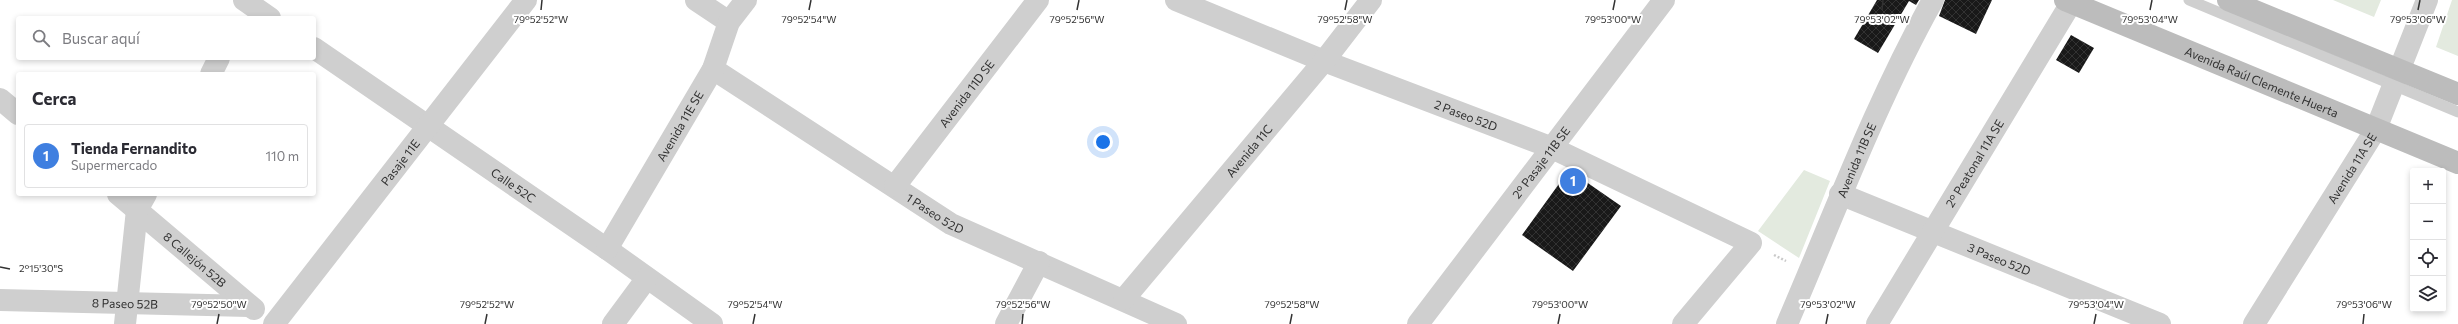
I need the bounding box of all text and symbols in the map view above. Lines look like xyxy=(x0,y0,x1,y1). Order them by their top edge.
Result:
text: 79°52'52"W xyxy=(514,13,568,25)
text: 79°52'54"W xyxy=(782,13,836,25)
text: 79°52'56"W xyxy=(1049,13,1105,25)
text: 79°52'58"W xyxy=(1317,13,1373,25)
text: 79°53'00"W xyxy=(1585,13,1641,25)
text: 79°53'02"W xyxy=(1854,13,1910,25)
text: 79°53'04"W xyxy=(2122,13,2178,25)
text: 79°53'06"W xyxy=(2390,13,2446,25)
search box xyxy=(16,16,316,60)
icon: search xyxy=(30,27,52,49)
text: Buscar aquí xyxy=(62,29,140,47)
street label: Avenida Raúl Clemente Huerta xyxy=(2183,44,2341,120)
street label: Avenida 11D SE xyxy=(936,57,997,130)
text: Cerca xyxy=(32,88,77,109)
street label: Avenida 11E SE xyxy=(653,88,706,164)
street label: 2 Paseo 52D xyxy=(1432,97,1500,133)
street label: 2° Peatonal 11A SE xyxy=(1942,117,2006,210)
street label: Avenida 11B SE xyxy=(1834,120,1878,200)
street label: Avenida 11C xyxy=(1223,121,1275,180)
street label: 2° Pasaje 11B SE xyxy=(1508,122,1572,200)
street label: Avenida 11A SE xyxy=(2324,130,2379,206)
your location xyxy=(1093,132,1113,152)
street label: Pasaje 11E xyxy=(378,136,422,188)
text: Tienda Fernandito xyxy=(71,139,197,157)
text: 1 xyxy=(43,148,49,164)
text: 110 m xyxy=(266,148,299,164)
text: Supermercado xyxy=(71,157,157,173)
street label: Calle 52C xyxy=(489,165,539,205)
pin: 1 xyxy=(1560,166,1586,196)
map controls xyxy=(2410,168,2446,312)
button: + xyxy=(2410,168,2446,204)
street label: 1 Paseo 52D xyxy=(904,190,966,236)
button: − xyxy=(2410,204,2446,240)
street label: 8 Callejón 52B xyxy=(161,229,229,290)
street label: 3 Paseo 52D xyxy=(1966,240,2033,278)
button: locate xyxy=(2410,240,2446,276)
text: 2°15'30"S xyxy=(19,262,63,274)
button: layers xyxy=(2410,276,2446,312)
street label: 8 Paseo 52B xyxy=(92,295,158,311)
text: 79°52'50"W xyxy=(191,298,247,310)
text: 79°52'52"W xyxy=(460,298,514,310)
text: 79°52'54"W xyxy=(728,298,782,310)
text: 79°52'56"W xyxy=(995,298,1051,310)
text: 79°52'58"W xyxy=(1264,298,1320,310)
text: 79°53'00"W xyxy=(1532,298,1588,310)
text: 79°53'02"W xyxy=(1800,298,1856,310)
text: 79°53'04"W xyxy=(2068,298,2124,310)
text: 79°53'06"W xyxy=(2336,298,2392,310)

